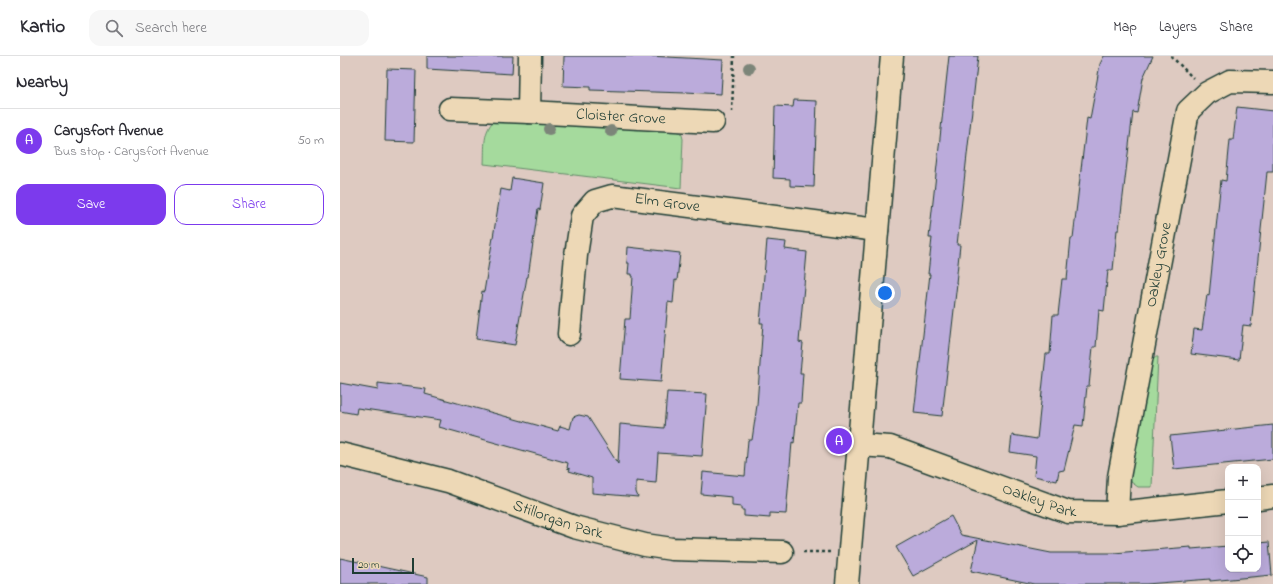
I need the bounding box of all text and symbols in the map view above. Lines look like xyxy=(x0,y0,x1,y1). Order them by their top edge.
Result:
search box xyxy=(89,10,369,46)
text: Kartio xyxy=(20,14,65,41)
icon: search xyxy=(103,17,125,39)
text: Search here xyxy=(135,17,207,39)
text: Map xyxy=(1113,17,1137,38)
text: Layers xyxy=(1159,17,1197,38)
text: Share xyxy=(1219,17,1253,38)
text: Nearby xyxy=(16,70,68,95)
street label: Cloister Grove xyxy=(575,103,667,131)
text: Carysfort Avenue xyxy=(54,120,163,142)
text: A xyxy=(25,131,33,150)
text: 50 m xyxy=(298,131,324,150)
text: Bus stop · Carysfort Avenue xyxy=(54,142,209,161)
button: Save xyxy=(16,184,166,225)
button: Share xyxy=(174,184,324,225)
street label: Elm Grove xyxy=(633,187,702,219)
street label: Oakley Grove xyxy=(1139,219,1179,309)
your location xyxy=(875,283,895,303)
pin: A xyxy=(826,426,852,456)
map controls xyxy=(1225,464,1261,572)
button: + xyxy=(1225,464,1261,500)
street label: Oakley Park xyxy=(999,477,1078,524)
street label: Stillorgan Park xyxy=(509,494,607,546)
button: − xyxy=(1225,500,1261,536)
button: locate xyxy=(1225,536,1261,572)
scale bar xyxy=(352,556,414,575)
text: 20 m xyxy=(358,557,380,573)

